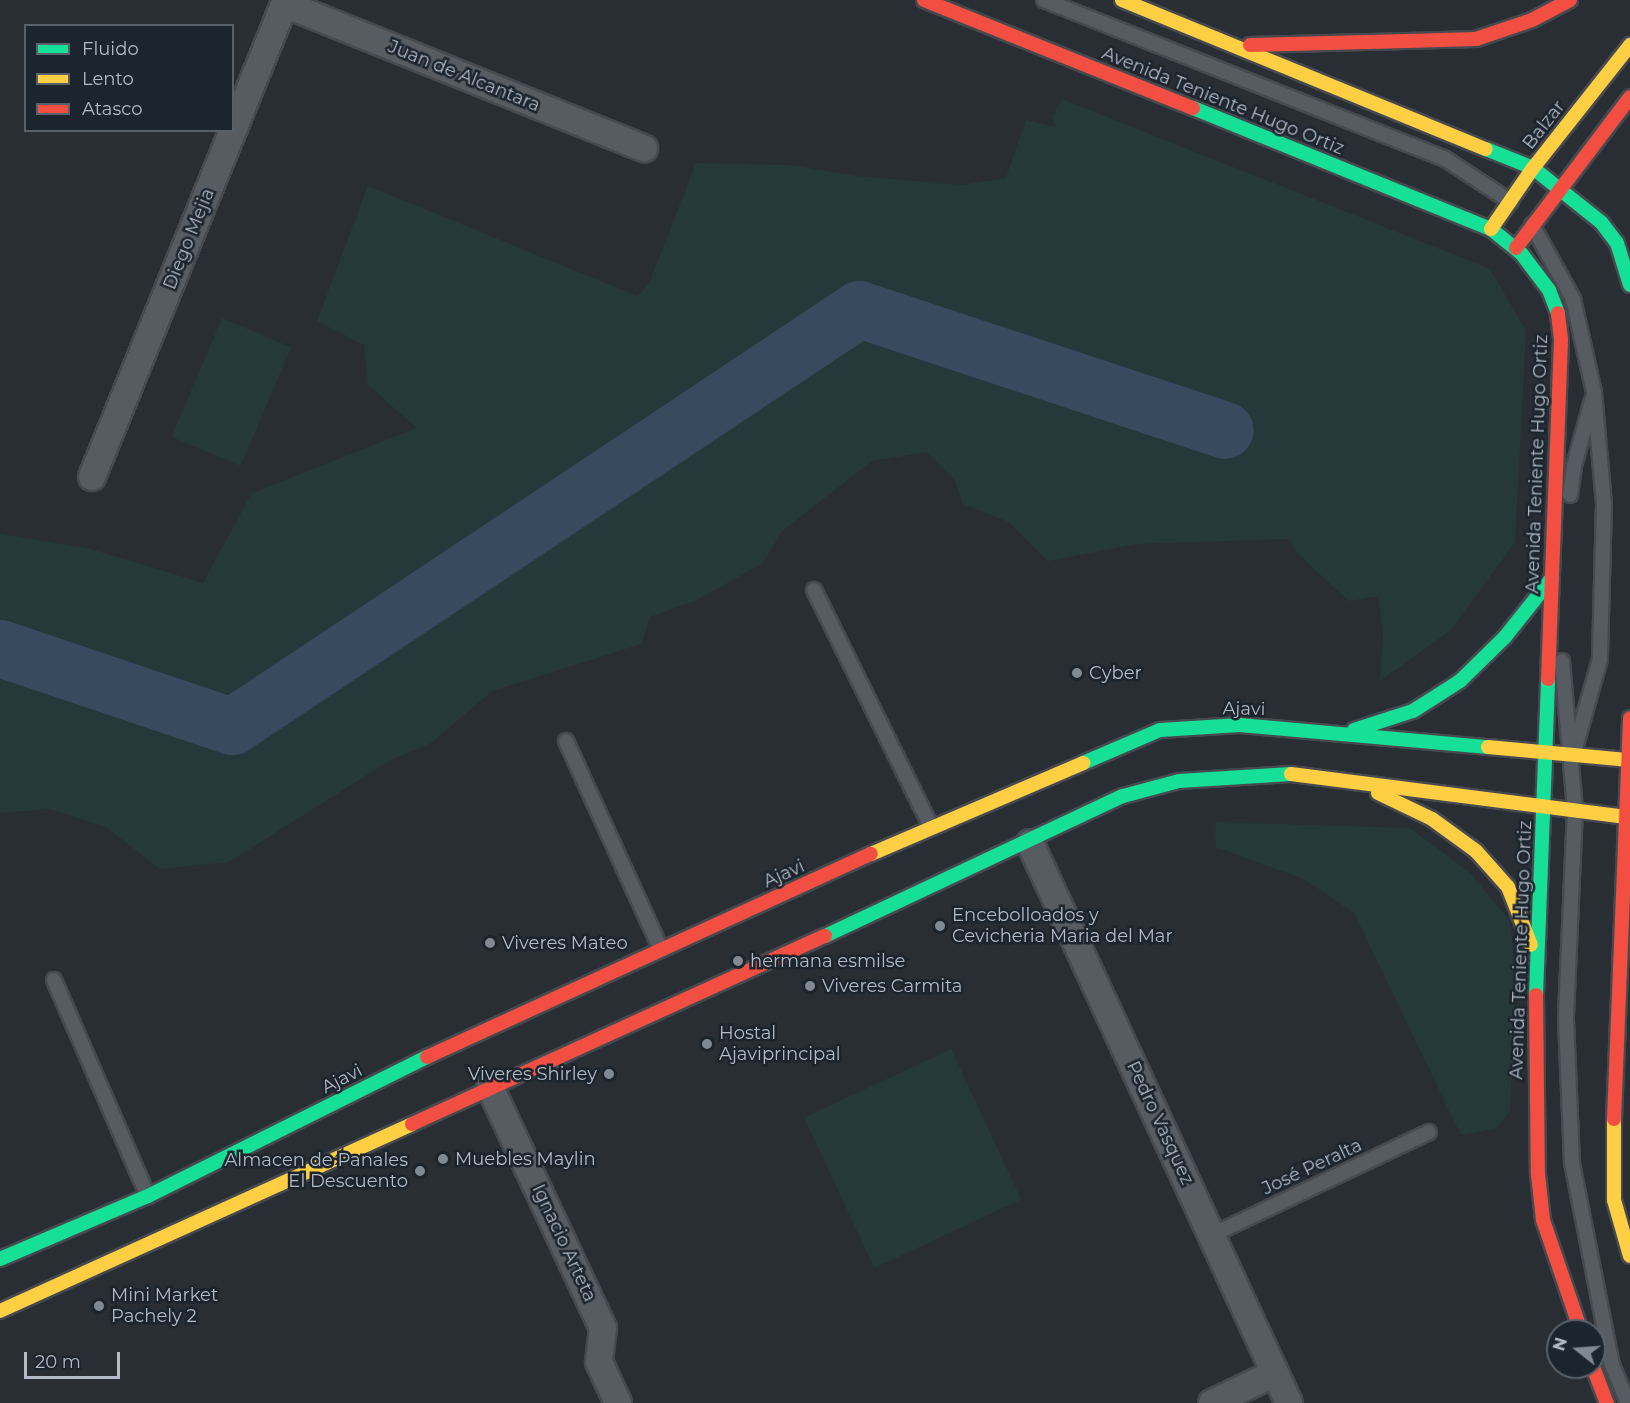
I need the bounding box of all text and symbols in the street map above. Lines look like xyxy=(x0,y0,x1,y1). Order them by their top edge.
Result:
legend xyxy=(24,24,234,132)
street label: Juan de Alcantara xyxy=(385,36,543,116)
text: Fluido xyxy=(82,38,139,60)
street label: Avenida Teniente Hugo Ortiz xyxy=(1099,42,1347,160)
text: Lento xyxy=(82,68,134,90)
street label: Balzar xyxy=(1518,96,1570,154)
text: Atasco xyxy=(82,98,142,120)
street label: Diego Mejia xyxy=(159,185,219,293)
street label: Avenida Teniente Hugo Ortiz xyxy=(1522,334,1552,594)
place label: Cyber xyxy=(1089,662,1142,684)
marker: Cyber xyxy=(1070,666,1084,680)
street label: Ajavi xyxy=(1222,698,1266,720)
street label: Avenida Teniente Hugo Ortiz xyxy=(1506,820,1536,1080)
street label: Ajavi xyxy=(760,855,808,893)
place label: Encebolloados y Cevicheria Maria del Mar xyxy=(952,905,1173,948)
marker: Encebolloados y Cevicheria Maria del Mar xyxy=(933,919,947,933)
place label: Viveres Mateo xyxy=(502,932,628,954)
marker: Viveres Mateo xyxy=(483,936,497,950)
place label: hermana esmilse xyxy=(750,950,905,972)
marker: hermana esmilse xyxy=(731,954,745,968)
place label: Viveres Carmita xyxy=(822,975,962,997)
marker: Viveres Carmita xyxy=(803,979,817,993)
place label: Hostal Ajaviprincipal xyxy=(719,1023,841,1066)
marker: Hostal Ajaviprincipal xyxy=(700,1037,714,1051)
street label: Pedro Vasquez xyxy=(1122,1058,1198,1188)
street label: Ajavi xyxy=(318,1060,366,1098)
place label: Viveres Shirley xyxy=(468,1063,597,1085)
marker: Viveres Shirley xyxy=(602,1067,616,1081)
street label: José Peralta xyxy=(1259,1134,1365,1200)
place label: Muebles Maylin xyxy=(455,1148,596,1170)
place label: Almacen de Panales El Descuento xyxy=(224,1150,408,1192)
marker: Muebles Maylin xyxy=(436,1152,450,1166)
marker: Almacen de Panales El Descuento xyxy=(413,1164,427,1178)
street label: Ignacio Arteta xyxy=(527,1181,601,1305)
place label: Mini Market Pachely 2 xyxy=(111,1285,218,1328)
marker: Mini Market Pachely 2 xyxy=(92,1299,106,1313)
north arrow xyxy=(1546,1319,1606,1379)
text: N xyxy=(1549,1335,1571,1353)
scale bar xyxy=(27,1340,123,1378)
text: 20 m xyxy=(35,1351,81,1373)

